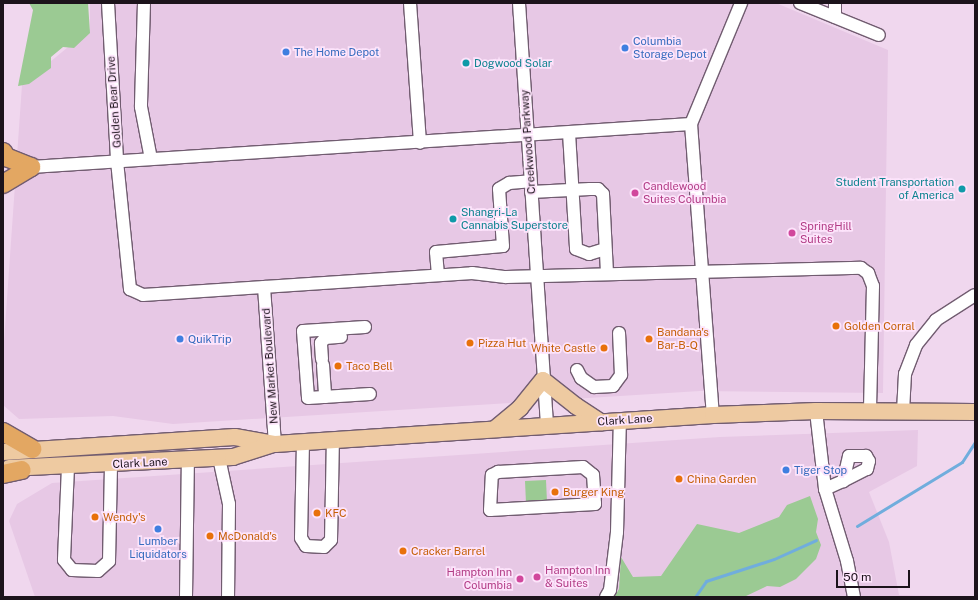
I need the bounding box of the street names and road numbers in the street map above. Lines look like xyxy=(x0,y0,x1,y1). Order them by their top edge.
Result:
street label: Golden Bear Drive xyxy=(104,56,124,148)
street label: Creekwood Parkway xyxy=(518,89,538,195)
street label: New Market Boulevard xyxy=(259,308,281,424)
street label: Clark Lane xyxy=(597,412,653,428)
street label: Clark Lane xyxy=(112,455,168,471)

